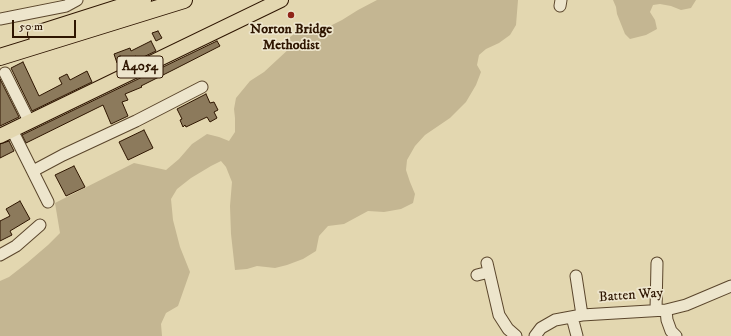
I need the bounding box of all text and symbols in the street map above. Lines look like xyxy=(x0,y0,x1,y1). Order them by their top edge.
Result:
marker: Norton Bridge Methodist xyxy=(286,10,296,20)
scale bar xyxy=(14,12,78,38)
text: 50 m xyxy=(19,19,43,34)
place label: Norton Bridge Methodist xyxy=(250,22,332,54)
road number: A4054 xyxy=(117,56,163,78)
street label: Batten Way xyxy=(598,285,664,307)

